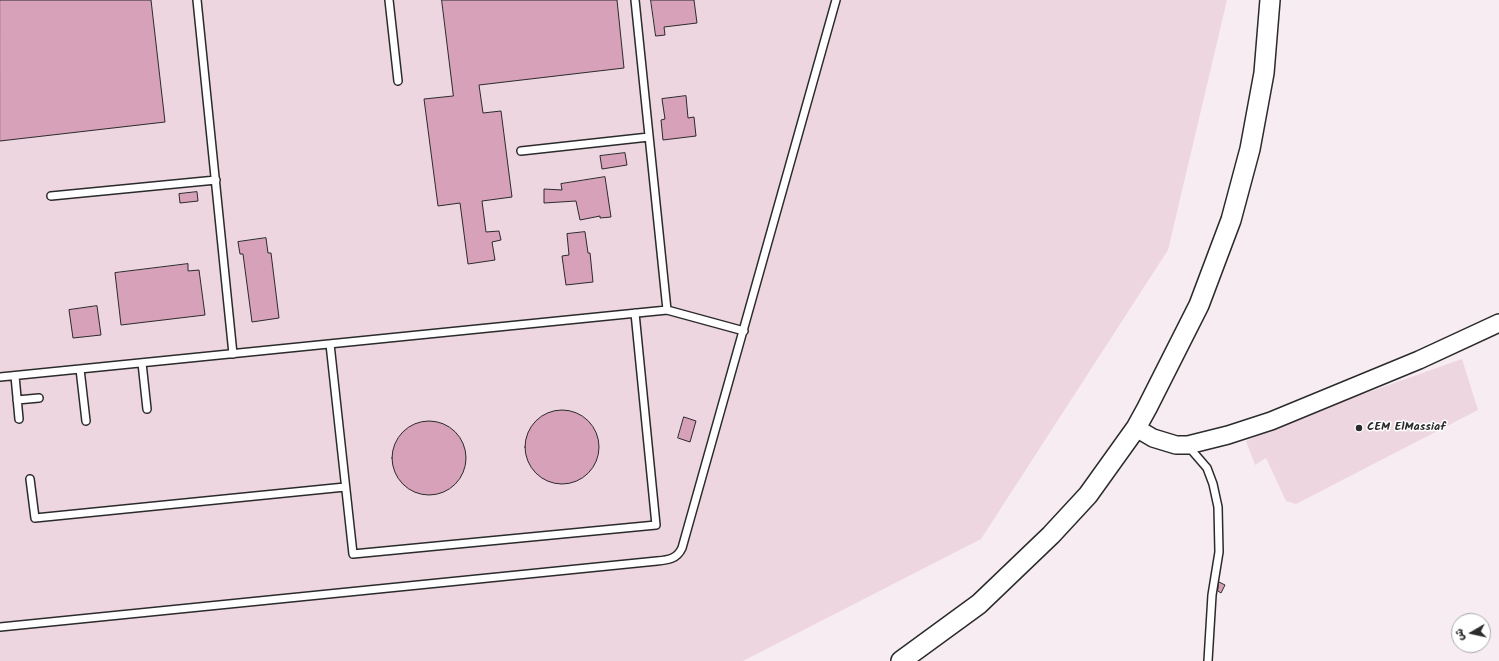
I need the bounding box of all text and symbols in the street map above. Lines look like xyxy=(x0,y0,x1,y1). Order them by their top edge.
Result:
place label: CEM ElMassiaf xyxy=(1367,421,1445,435)
marker: CEM ElMassiaf xyxy=(1354,423,1364,433)
north arrow xyxy=(1451,613,1491,653)
text: ش xyxy=(1450,627,1470,642)

